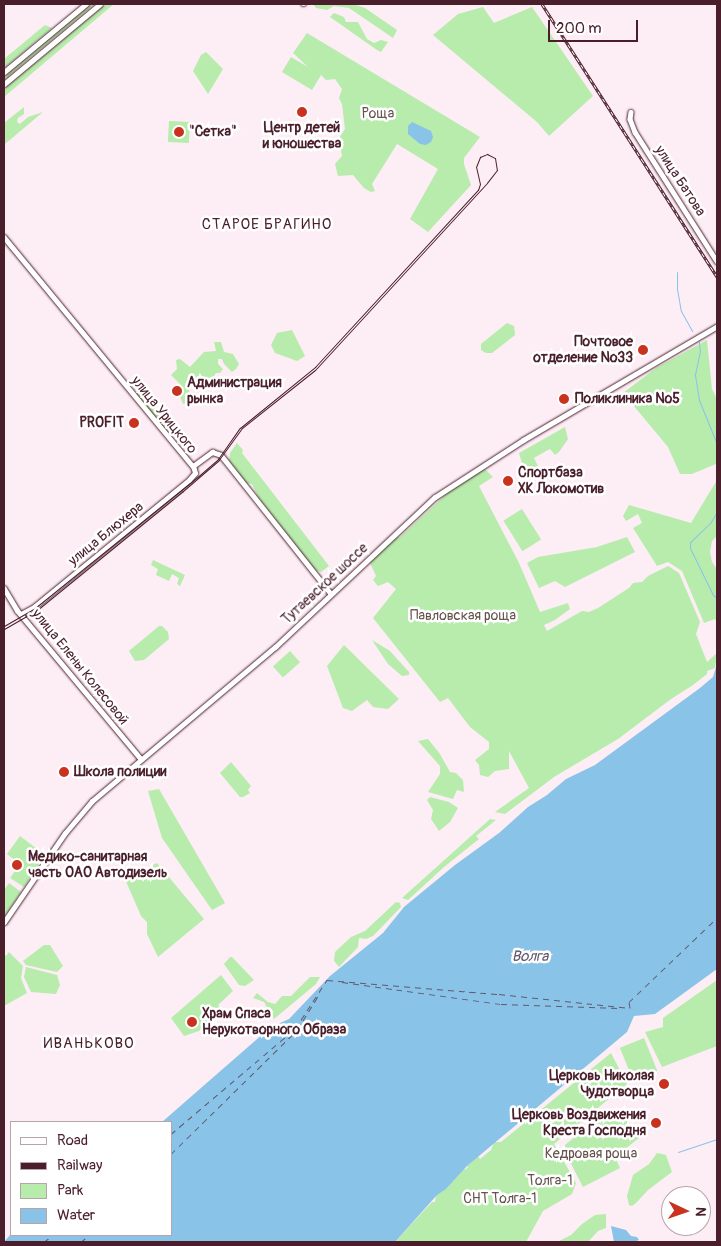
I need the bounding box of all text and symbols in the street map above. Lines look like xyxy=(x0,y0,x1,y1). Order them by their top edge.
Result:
scale bar xyxy=(551,10,641,42)
text: 200 m xyxy=(556,19,601,38)
marker: Центр детей и юношества xyxy=(296,106,308,118)
park label: Роща xyxy=(362,106,394,122)
place label: Центр детей и юношества xyxy=(263,120,341,152)
place label: "Сетка" xyxy=(189,124,237,140)
marker: "Сетка" xyxy=(173,126,185,138)
street label: улица Батова xyxy=(651,143,709,219)
district label: СТАРОЕ БРАГИНО xyxy=(200,216,334,234)
place label: Почтовое отделение №33 xyxy=(533,334,633,367)
marker: Почтовое отделение №33 xyxy=(637,344,649,356)
street label: улица Урицкого xyxy=(128,373,200,457)
place label: Администрация рынка xyxy=(187,375,282,408)
marker: Администрация рынка xyxy=(171,385,183,397)
place label: Поликлиника №5 xyxy=(575,391,680,407)
marker: Поликлиника №5 xyxy=(557,392,571,406)
place label: PROFIT xyxy=(79,415,124,431)
marker: PROFIT xyxy=(128,417,140,429)
place label: Спортбаза ХК Локомотив xyxy=(518,465,604,498)
marker: Спортбаза ХК Локомотив xyxy=(502,475,514,487)
street label: улица Блюхера xyxy=(65,499,147,569)
street label: Тутаевское шоссе xyxy=(279,540,371,628)
street label: улица Елены Колесовой xyxy=(28,606,132,728)
park label: Павловская роща xyxy=(410,608,516,624)
place label: Школа полиции xyxy=(74,764,167,780)
marker: Школа полиции xyxy=(58,766,70,778)
place label: Медико-санитарная часть ОАО Автодизель xyxy=(28,849,167,882)
marker: Медико-санитарная часть ОАО Автодизель xyxy=(10,858,24,872)
water label: Волга xyxy=(512,948,548,966)
place label: Храм Спаса Нерукотворного Образа xyxy=(202,1006,346,1038)
marker: Храм Спаса Нерукотворного Образа xyxy=(186,1016,198,1028)
district label: ИВАНЬКОВО xyxy=(42,1035,136,1053)
place label: Церковь Николая Чудотворца xyxy=(549,1068,654,1100)
marker: Церковь Николая Чудотворца xyxy=(658,1078,670,1090)
place label: Церковь Воздвижения Креста Господня xyxy=(512,1107,646,1140)
marker: Церковь Воздвижения Креста Господня xyxy=(650,1117,662,1129)
legend xyxy=(10,1121,172,1236)
text: Road xyxy=(57,1131,88,1150)
park label: Кедровая роща xyxy=(545,1146,637,1162)
text: Railway xyxy=(57,1156,102,1175)
park label: Толга-1 xyxy=(527,1173,573,1189)
text: Park xyxy=(57,1181,83,1200)
north arrow xyxy=(661,1186,711,1236)
park label: СНТ Толга-1 xyxy=(463,1191,537,1207)
text: Water xyxy=(57,1206,95,1225)
text: N xyxy=(692,1207,709,1217)

